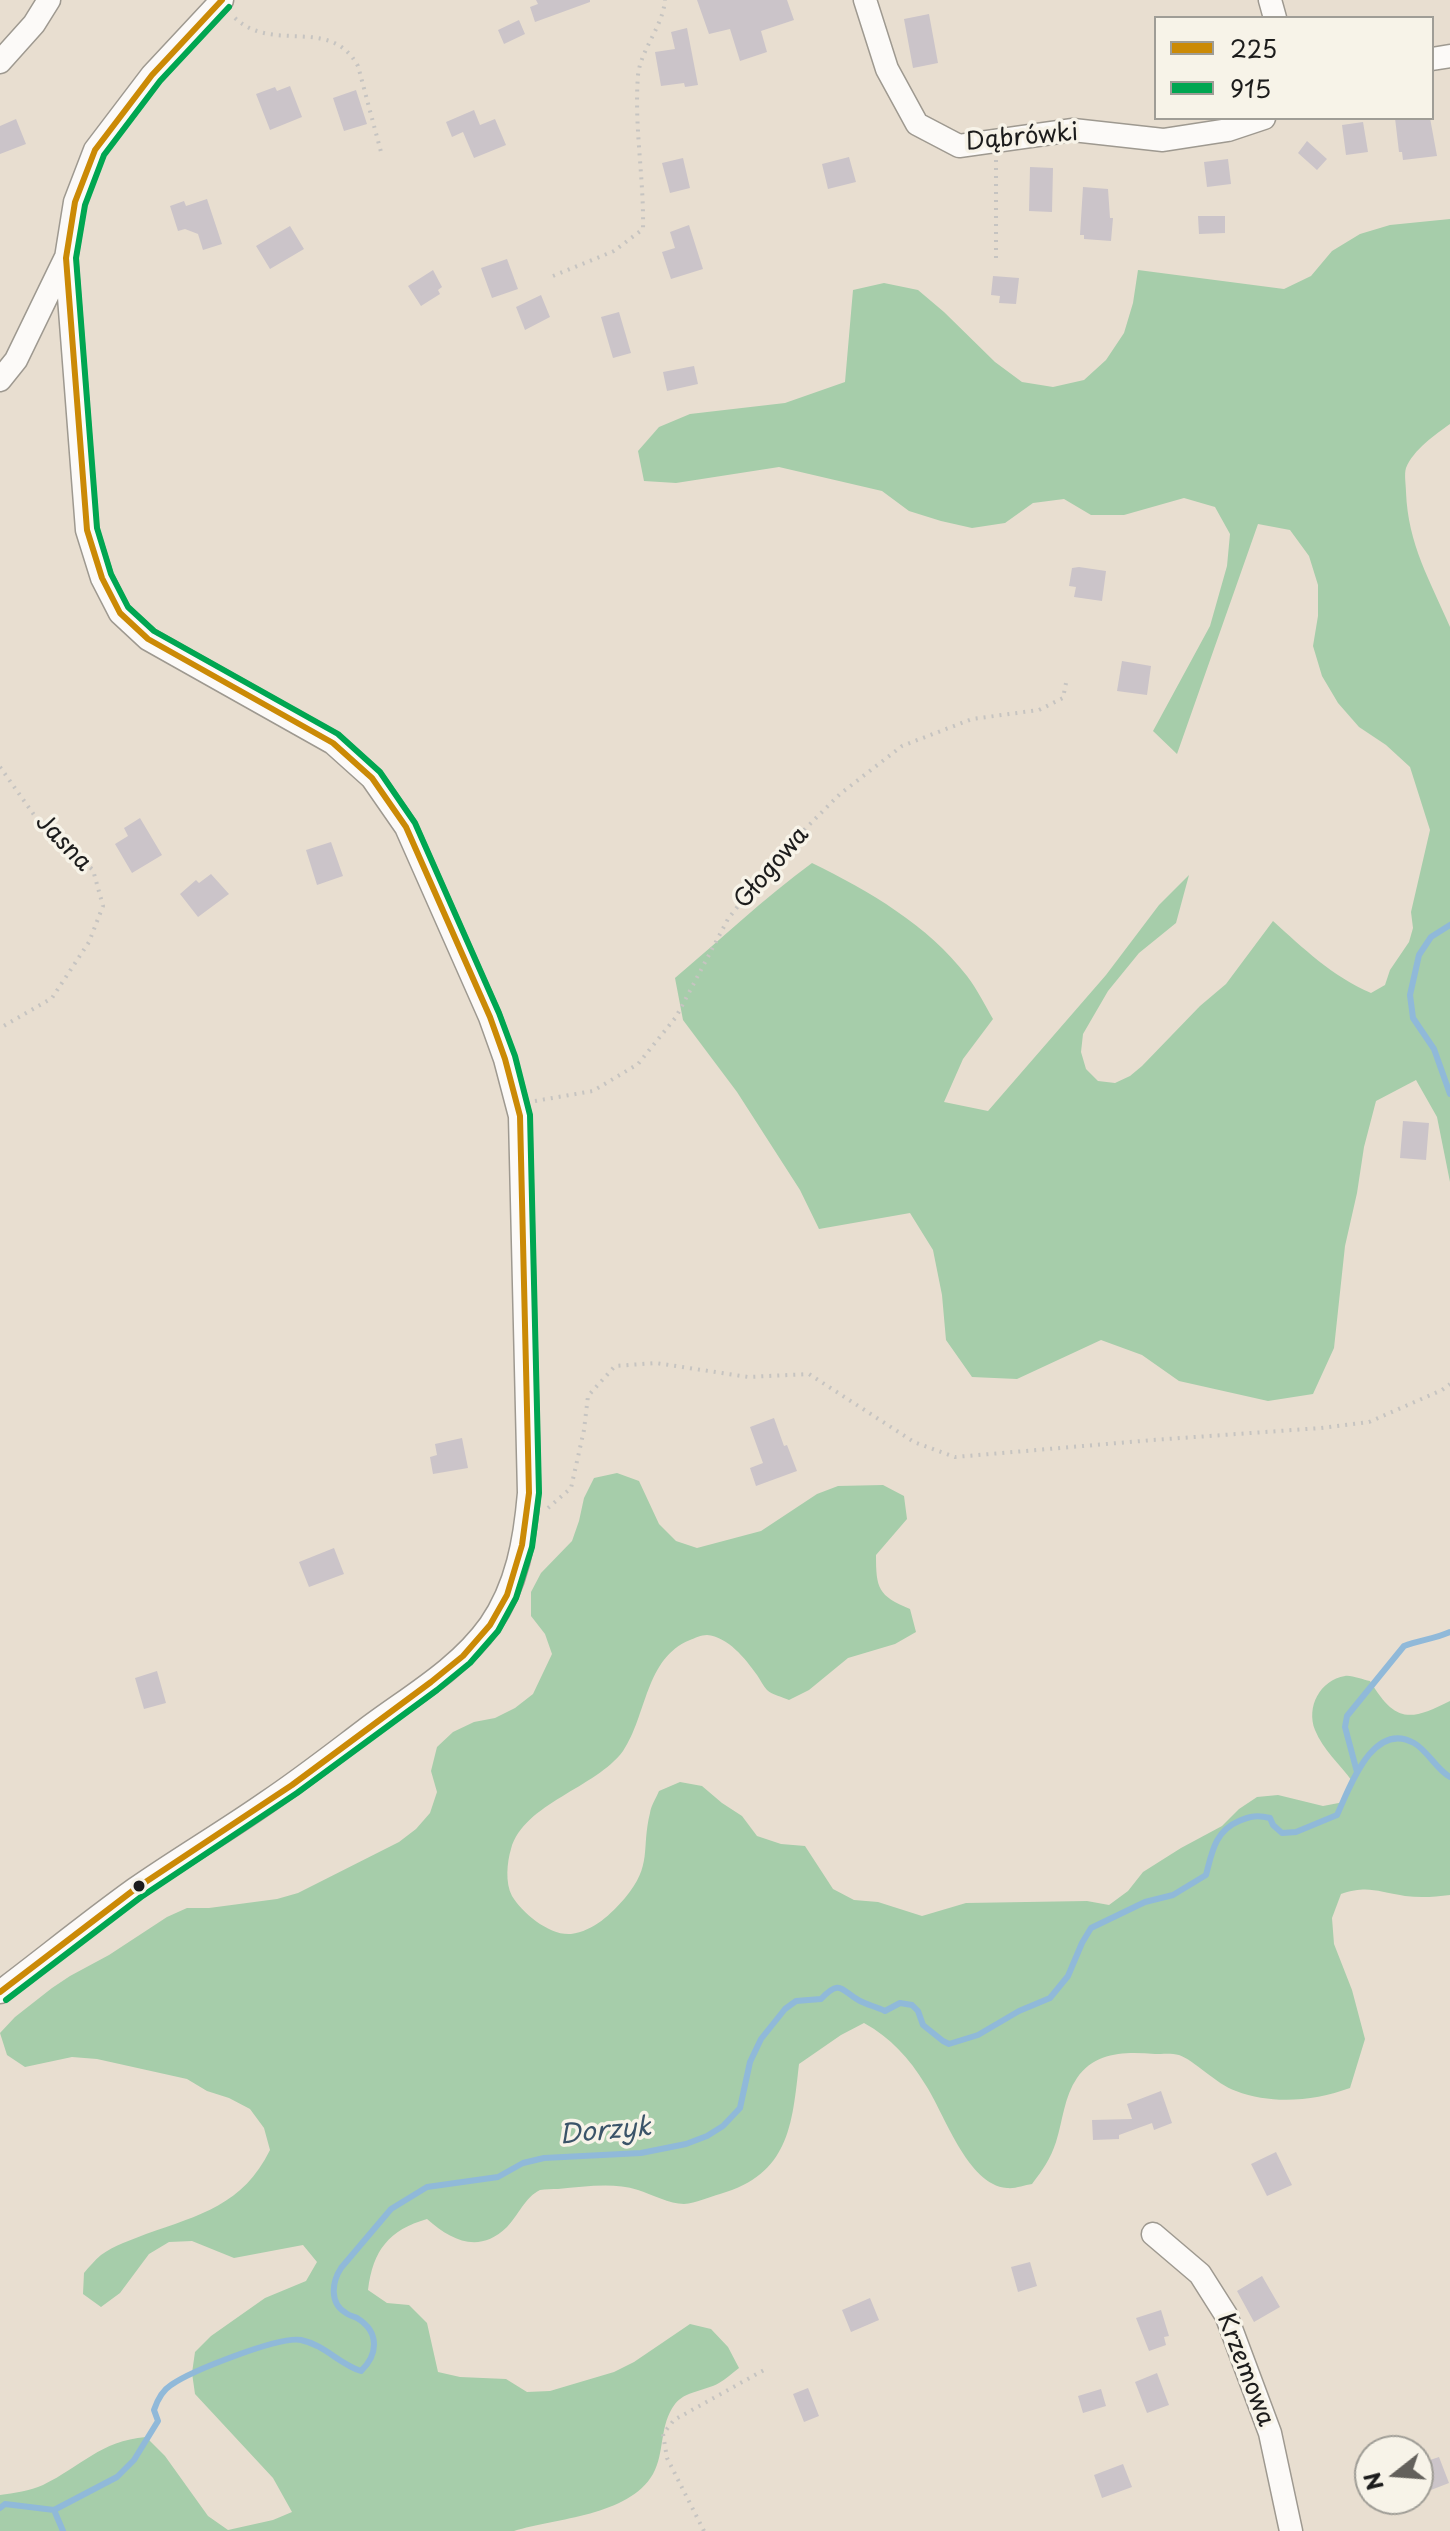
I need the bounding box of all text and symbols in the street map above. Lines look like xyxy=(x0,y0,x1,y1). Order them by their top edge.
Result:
legend xyxy=(1154,16,1434,120)
text: 225 xyxy=(1230,30,1277,66)
text: 915 xyxy=(1230,70,1271,106)
street label: Dąbrówki xyxy=(965,119,1079,157)
street label: Jasna xyxy=(29,808,97,878)
street label: Głogowa xyxy=(729,821,815,915)
unlabelled marker xyxy=(131,1878,147,1894)
water label: Dorzyk xyxy=(558,2112,652,2152)
street label: Krzemowa xyxy=(1210,2309,1280,2431)
north arrow xyxy=(1354,2435,1434,2515)
text: N xyxy=(1354,2468,1391,2495)

